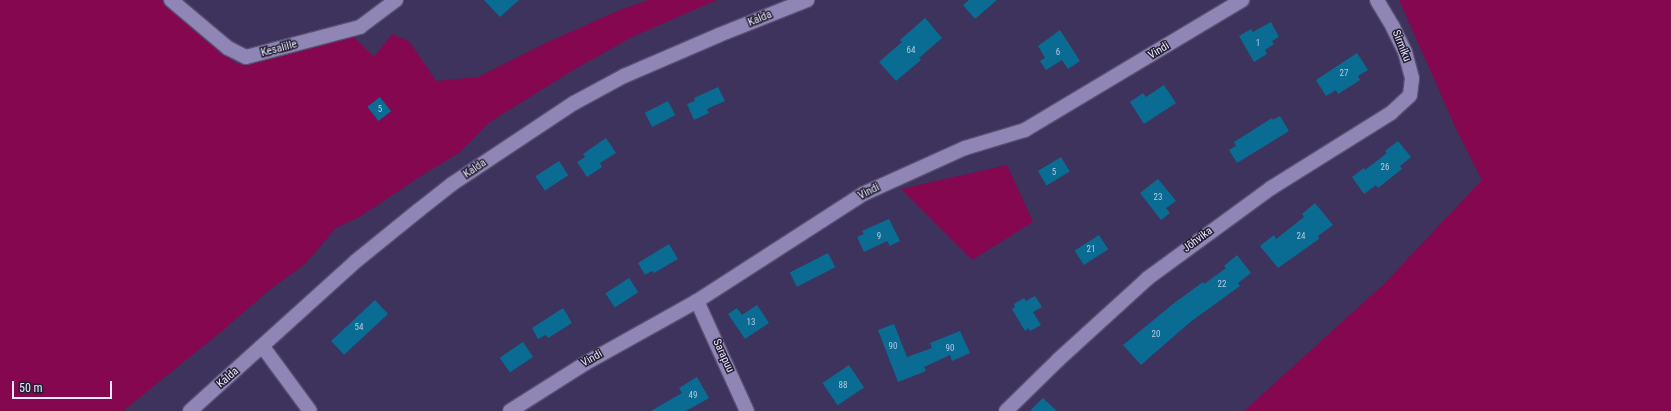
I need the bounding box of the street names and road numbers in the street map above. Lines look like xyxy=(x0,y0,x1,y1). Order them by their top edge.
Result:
street label: Kalda xyxy=(746,8,774,30)
street label: Sirmiku xyxy=(1389,28,1413,64)
street label: Kesalille xyxy=(260,38,298,60)
street label: Vindi xyxy=(1146,40,1172,62)
street label: Kalda xyxy=(461,157,489,181)
street label: Vindi xyxy=(856,181,882,203)
street label: Jõhvika xyxy=(1181,225,1215,255)
street label: Sarapuu xyxy=(710,337,736,375)
street label: Vindi xyxy=(579,348,605,370)
street label: Kalda xyxy=(214,365,242,391)

